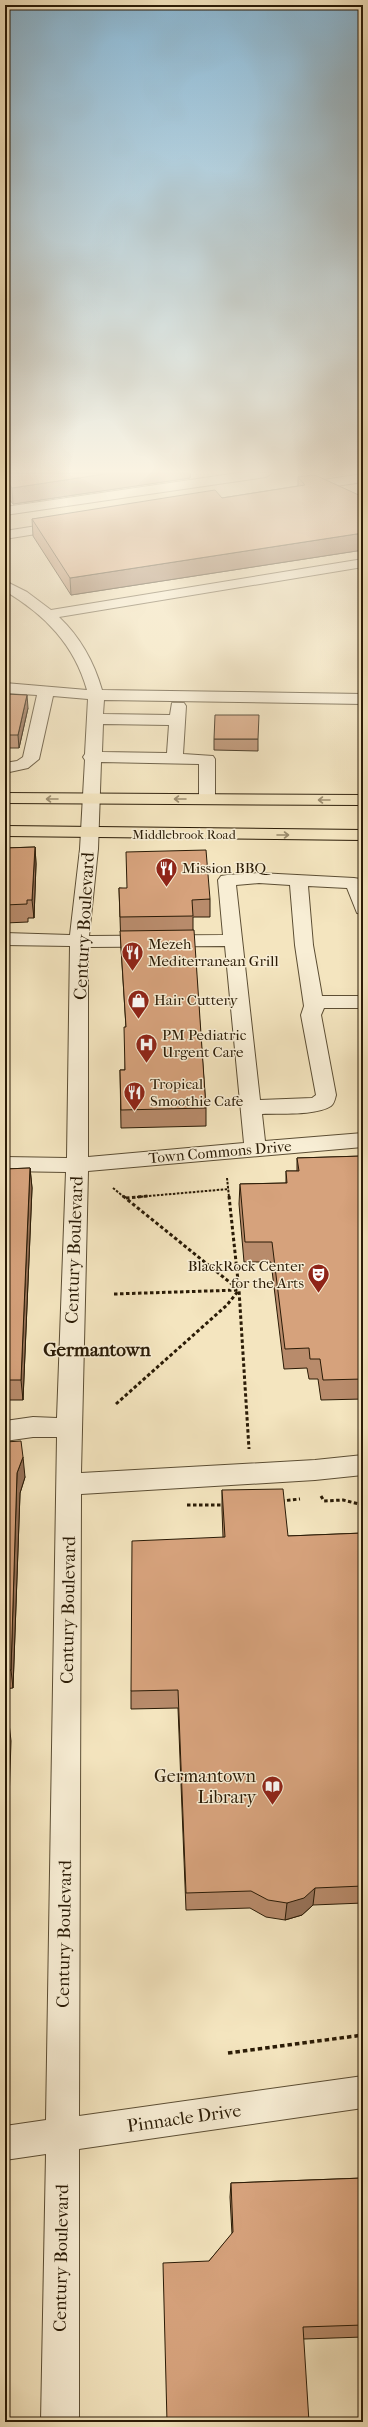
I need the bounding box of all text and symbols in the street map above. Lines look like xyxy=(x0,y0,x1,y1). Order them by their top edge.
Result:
one-way arrow xyxy=(46,795,59,803)
one-way arrow xyxy=(174,795,187,803)
one-way arrow xyxy=(318,796,331,804)
street label: Middlebrook Road xyxy=(132,827,237,842)
one-way arrow xyxy=(276,831,289,839)
street label: Century Boulevard xyxy=(70,851,99,1000)
restaurant icon: Mission BBQ xyxy=(154,855,180,888)
place label: Mission BBQ xyxy=(182,859,271,877)
place label: Mezeh Mediterranean Grill xyxy=(148,935,279,970)
restaurant icon: Mezeh Mediterranean Grill xyxy=(120,940,146,973)
shop icon: Hair Cuttery xyxy=(126,987,152,1020)
place label: Hair Cuttery xyxy=(154,991,239,1009)
place label: PM Pediatric Urgent Care xyxy=(162,1026,247,1061)
hospital icon: PM Pediatric Urgent Care xyxy=(133,1031,159,1064)
place label: Tropical Smoothie Cafe xyxy=(150,1075,244,1110)
restaurant icon: Tropical Smoothie Cafe xyxy=(122,1080,148,1113)
street label: Town Commons Drive xyxy=(148,1137,293,1167)
street label: Century Boulevard xyxy=(61,1176,88,1324)
place label: BlackRock Center for the Arts xyxy=(188,1257,305,1292)
theatre icon: BlackRock Center for the Arts xyxy=(306,1262,332,1295)
district label: Germantown xyxy=(43,1339,152,1361)
street label: Century Boulevard xyxy=(57,1536,80,1684)
place label: Germantown Library xyxy=(154,1766,257,1808)
library icon: Germantown Library xyxy=(259,1773,285,1806)
street label: Century Boulevard xyxy=(53,1860,76,2008)
street label: Pinnacle Drive xyxy=(126,2100,242,2137)
street label: Century Boulevard xyxy=(50,2184,73,2332)

